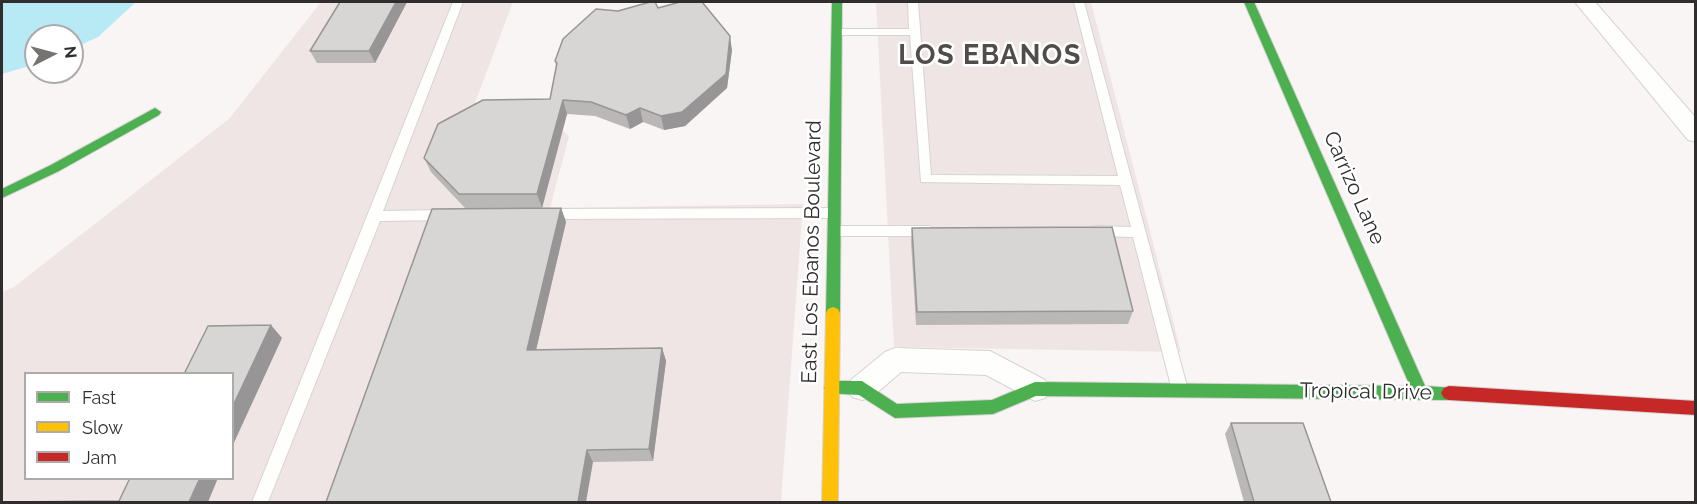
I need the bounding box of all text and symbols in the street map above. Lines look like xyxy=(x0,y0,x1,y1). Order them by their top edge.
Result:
north arrow xyxy=(24,24,84,84)
district label: LOS EBANOS xyxy=(898,40,1082,72)
text: N xyxy=(60,45,80,59)
street label: East Los Ebanos Boulevard xyxy=(797,120,827,384)
street label: Carrizo Lane xyxy=(1318,127,1390,249)
legend xyxy=(24,372,234,480)
street label: Tropical Drive xyxy=(1300,378,1432,406)
text: Fast xyxy=(82,387,116,408)
text: Slow xyxy=(82,417,123,438)
text: Jam xyxy=(82,447,117,468)

